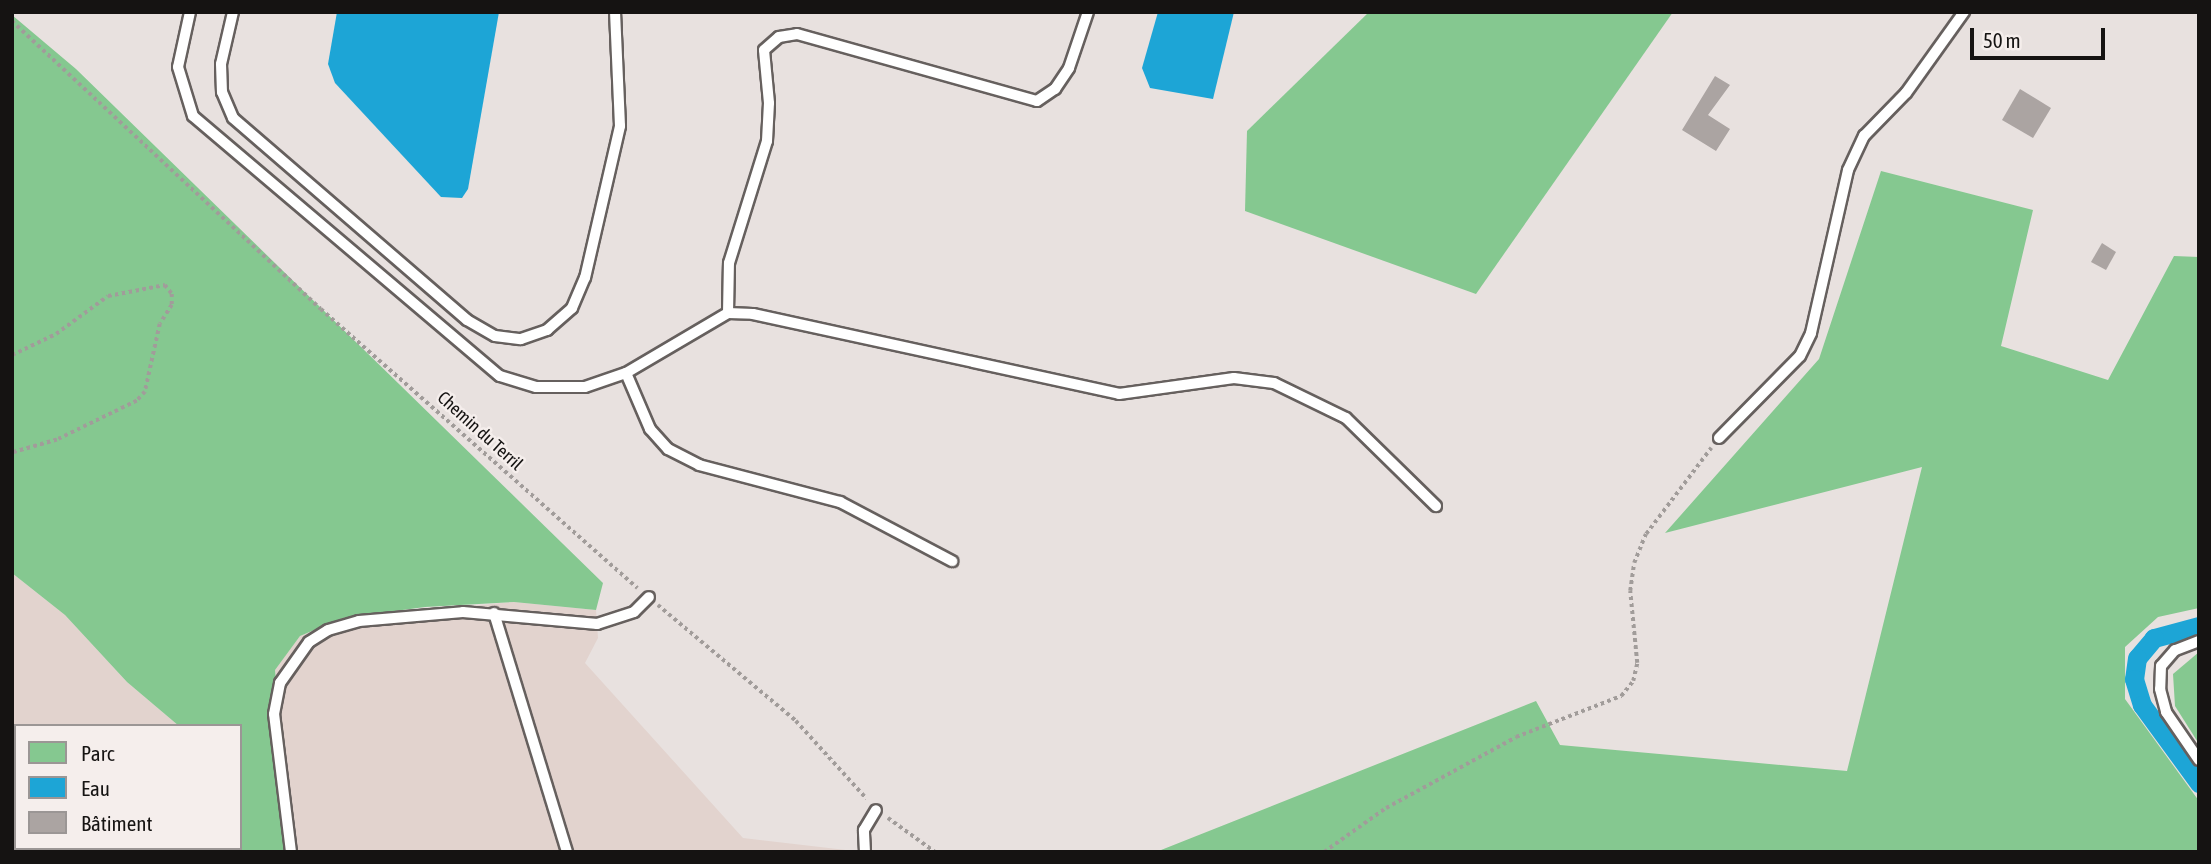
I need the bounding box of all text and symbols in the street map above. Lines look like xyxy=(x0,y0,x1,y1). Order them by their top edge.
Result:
scale bar xyxy=(1973,14,2108,58)
text: 50 m xyxy=(1983,28,2021,52)
street label: Chemin du Terril xyxy=(433,387,527,475)
legend xyxy=(14,724,242,850)
text: Parc xyxy=(81,741,115,765)
text: Eau xyxy=(81,776,110,800)
text: Bâtiment xyxy=(81,811,152,835)

